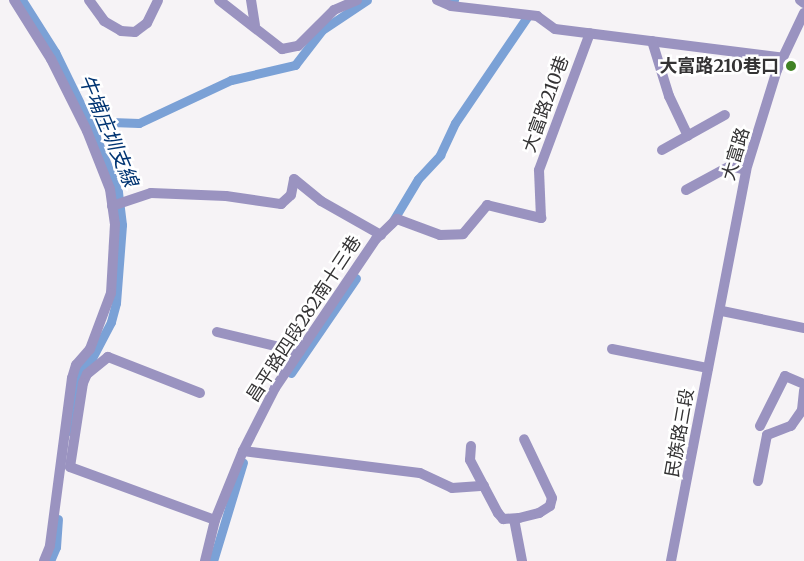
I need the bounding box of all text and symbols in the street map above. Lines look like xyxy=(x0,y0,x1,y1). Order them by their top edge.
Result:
street label: 大富路210巷 xyxy=(519,53,573,155)
place label: 大富路210巷口 xyxy=(659,55,779,77)
marker: 大富路210巷口 xyxy=(784,59,798,73)
water label: 牛埔庄圳支線 xyxy=(75,70,143,190)
street label: 大富路 xyxy=(718,125,754,183)
street label: 昌平路四段282南十三巷 xyxy=(242,232,366,406)
street label: 民族路三段 xyxy=(662,387,698,479)

